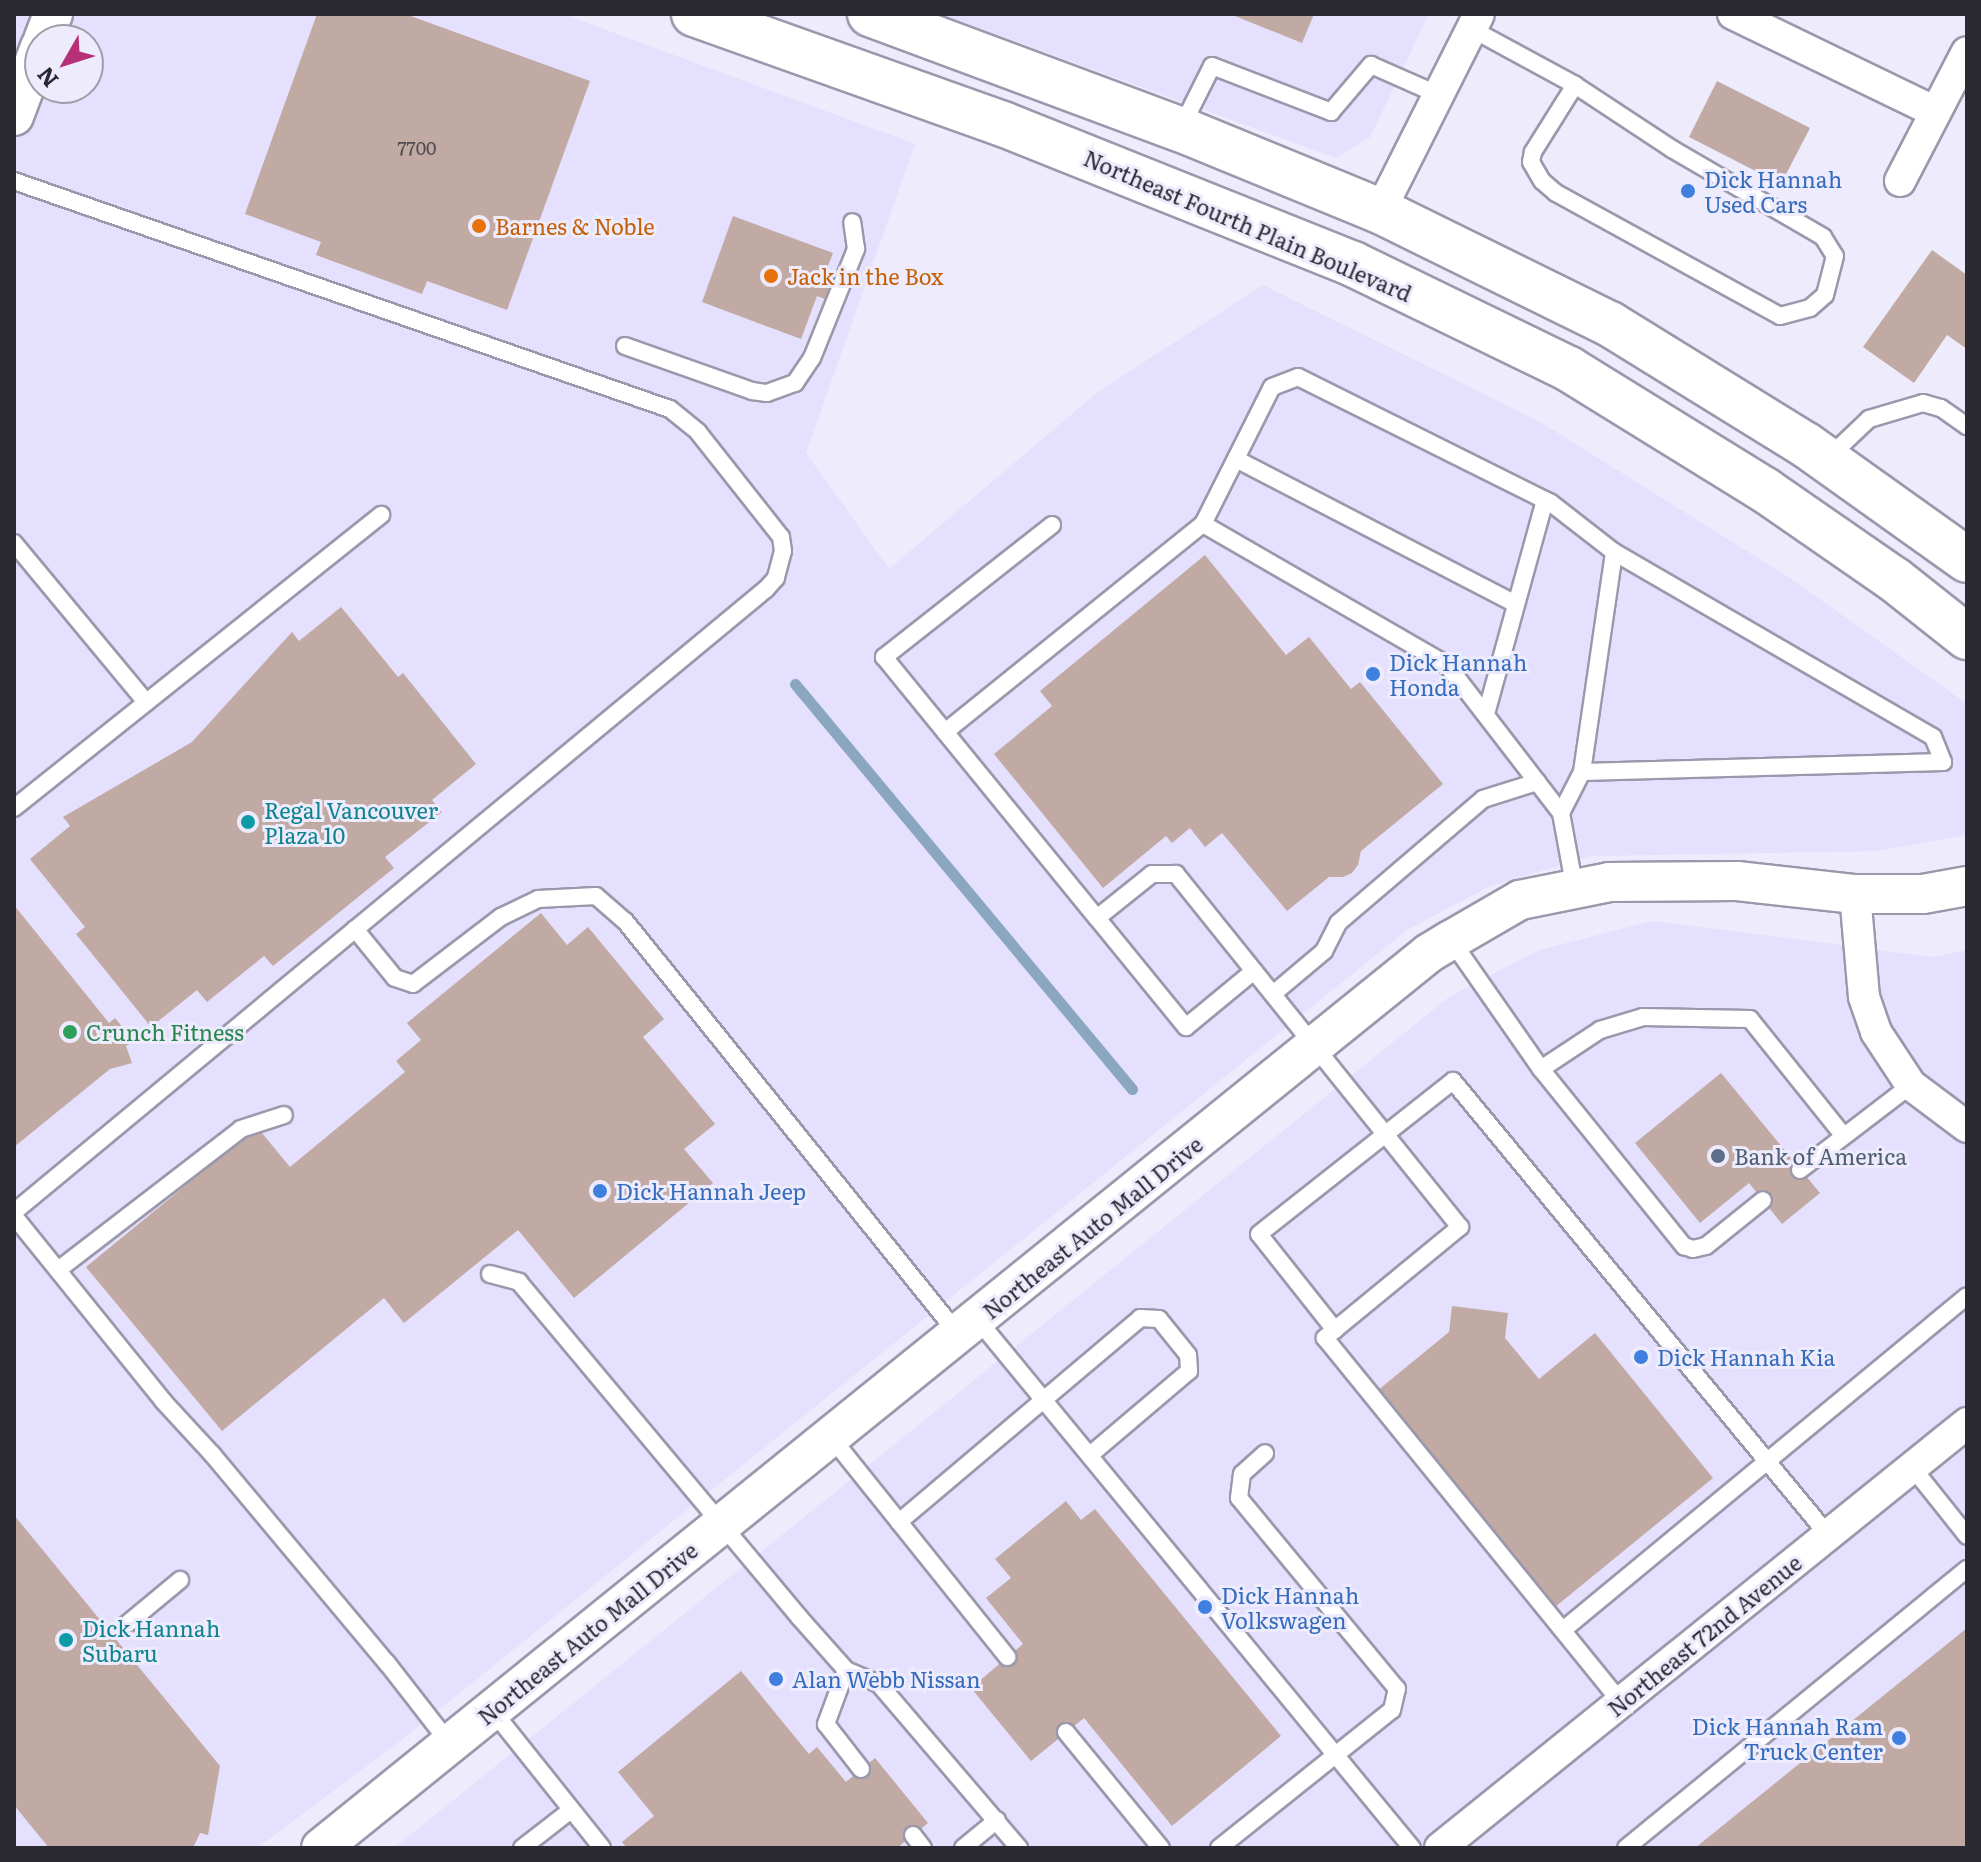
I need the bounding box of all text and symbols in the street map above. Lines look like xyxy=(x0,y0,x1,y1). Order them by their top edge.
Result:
north arrow xyxy=(24,24,104,104)
text: N xyxy=(28,61,65,96)
house number: 7700 xyxy=(397,137,437,159)
street label: Northeast Fourth Plain Boulevard xyxy=(1080,144,1416,306)
place label: Dick Hannah Used Cars xyxy=(1704,165,1842,216)
marker: Dick Hannah Used Cars xyxy=(1679,182,1697,200)
place label: Barnes & Noble xyxy=(495,213,655,239)
marker: Barnes & Noble xyxy=(470,217,488,235)
place label: Jack in the Box xyxy=(787,263,944,289)
marker: Jack in the Box xyxy=(762,267,780,285)
place label: Dick Hannah Honda xyxy=(1389,648,1527,700)
marker: Dick Hannah Honda xyxy=(1364,665,1382,683)
place label: Regal Vancouver Plaza 10 xyxy=(264,796,438,848)
marker: Regal Vancouver Plaza 10 xyxy=(239,813,257,831)
place label: Crunch Fitness xyxy=(86,1019,244,1045)
marker: Crunch Fitness xyxy=(61,1023,79,1041)
street label: Northeast Auto Mall Drive xyxy=(977,1130,1207,1324)
place label: Bank of America xyxy=(1734,1143,1907,1169)
marker: Bank of America xyxy=(1709,1147,1727,1165)
place label: Dick Hannah Jeep xyxy=(616,1178,806,1204)
marker: Dick Hannah Jeep xyxy=(591,1182,609,1200)
place label: Dick Hannah Kia xyxy=(1657,1344,1835,1370)
marker: Dick Hannah Kia xyxy=(1632,1348,1650,1366)
street label: Northeast Auto Mall Drive xyxy=(472,1536,702,1730)
street label: Northeast 72nd Avenue xyxy=(1602,1549,1806,1721)
place label: Dick Hannah Volkswagen xyxy=(1221,1581,1359,1632)
marker: Dick Hannah Volkswagen xyxy=(1196,1598,1214,1616)
place label: Dick Hannah Subaru xyxy=(82,1614,220,1666)
marker: Dick Hannah Subaru xyxy=(57,1631,75,1649)
place label: Alan Webb Nissan xyxy=(792,1666,981,1692)
marker: Alan Webb Nissan xyxy=(767,1670,785,1688)
place label: Dick Hannah Ram Truck Center xyxy=(1692,1712,1883,1764)
marker: Dick Hannah Ram Truck Center xyxy=(1890,1729,1908,1747)

